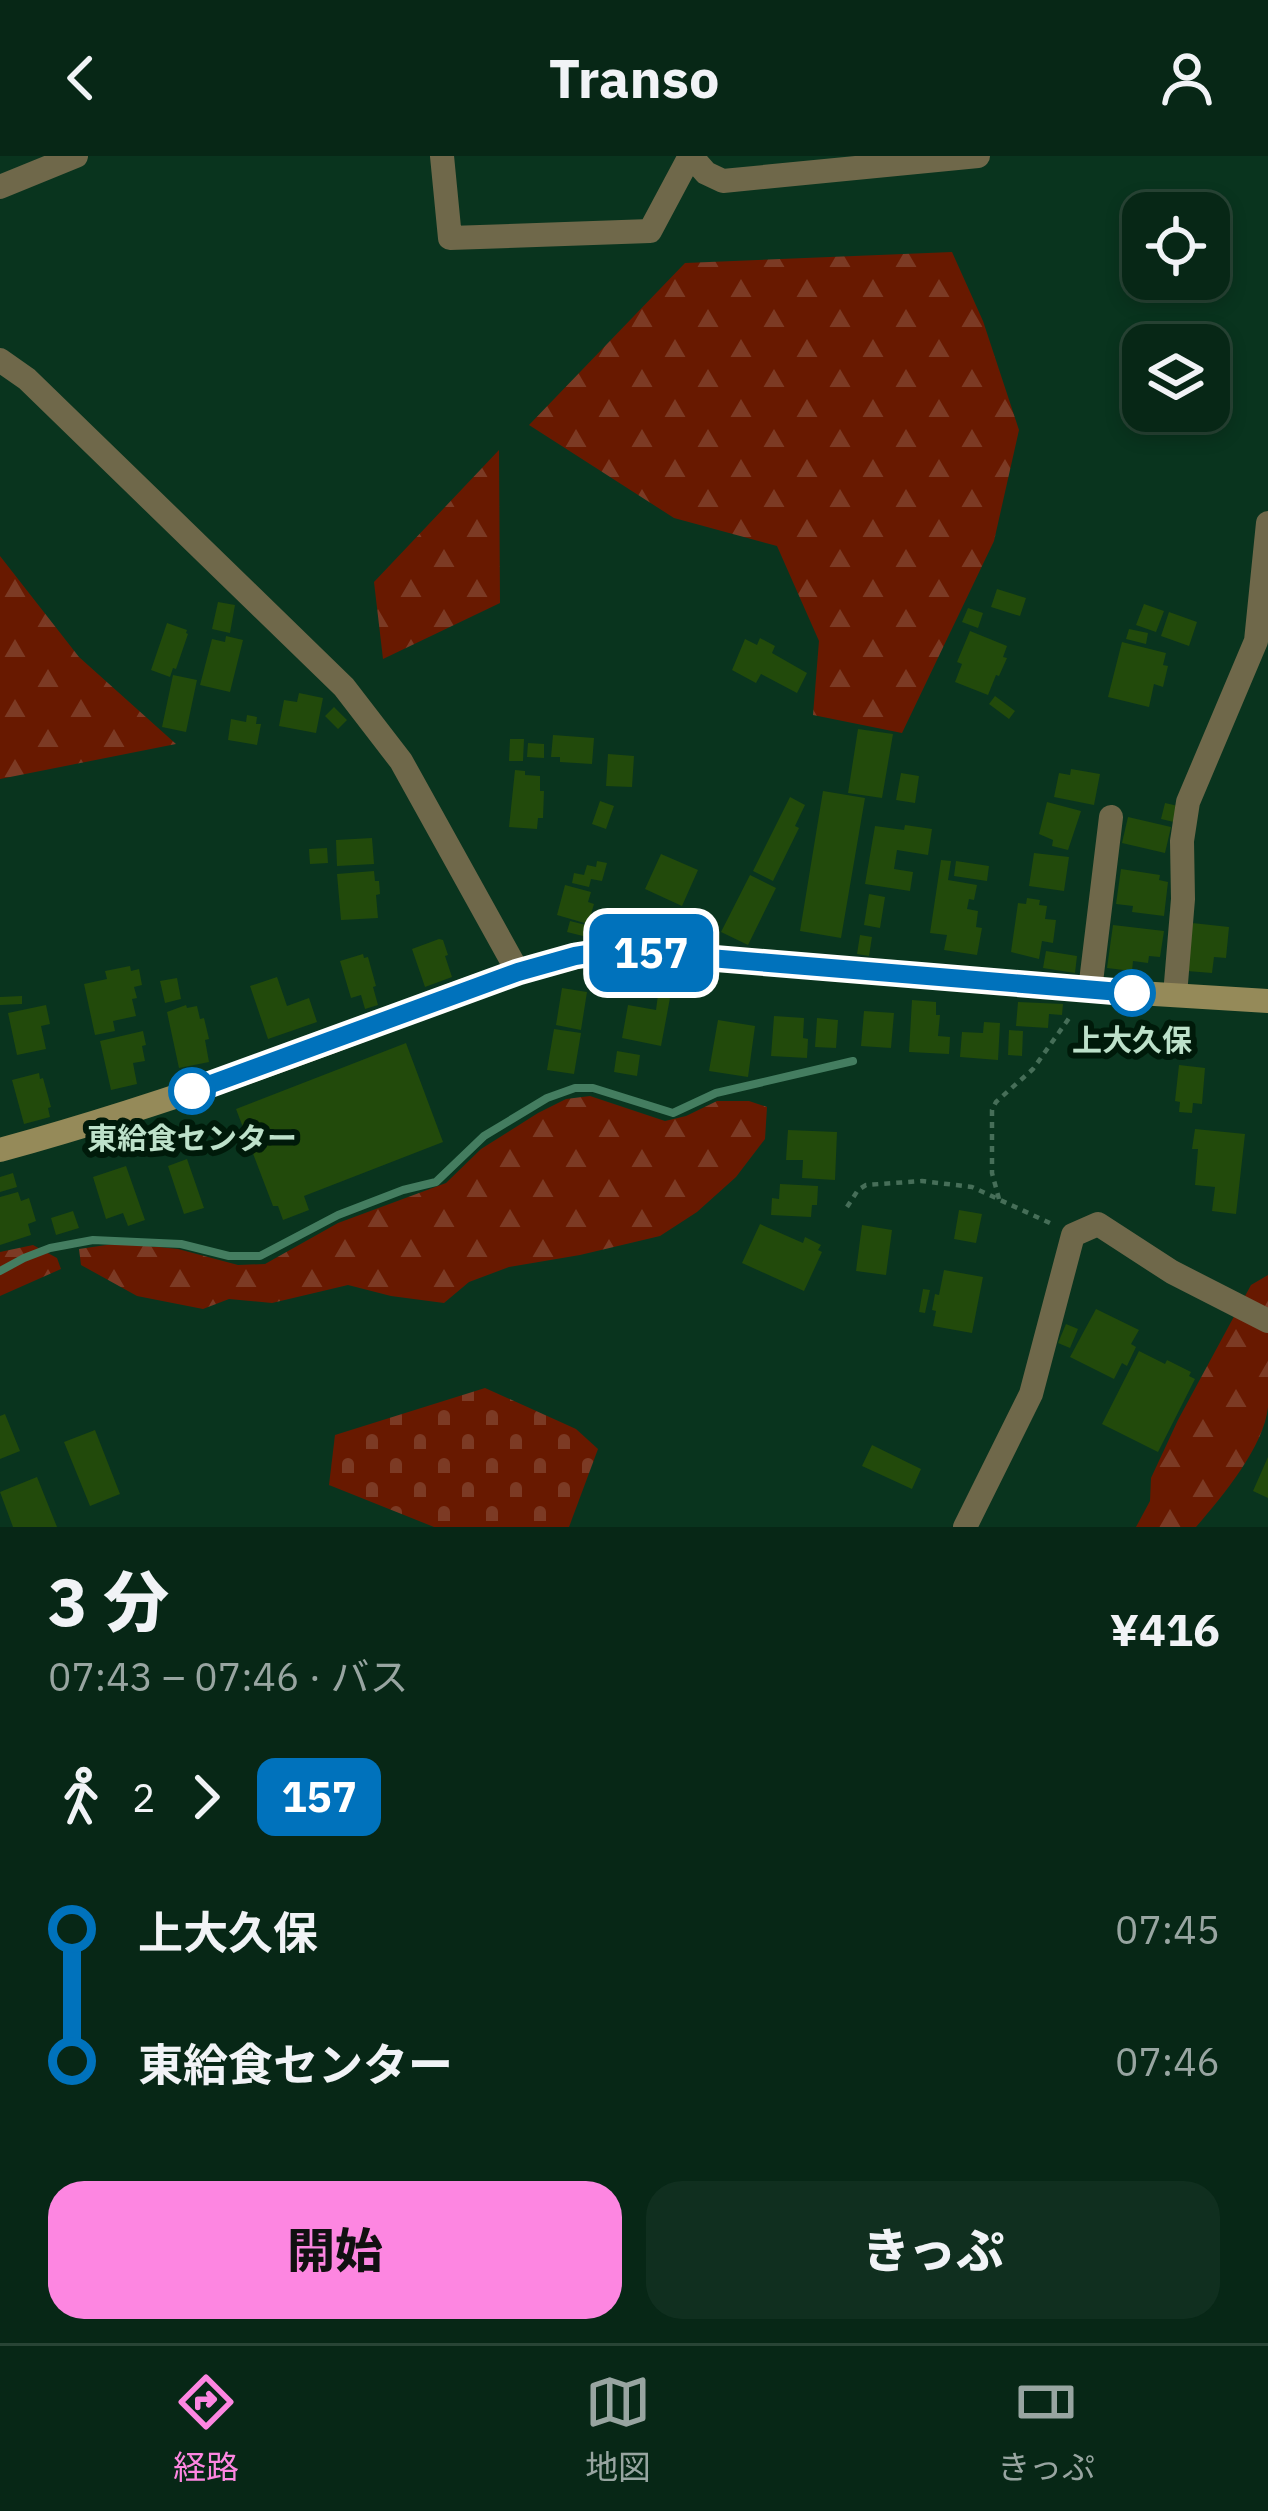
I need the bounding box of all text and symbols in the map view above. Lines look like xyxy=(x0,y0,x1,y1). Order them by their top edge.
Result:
text: Transo xyxy=(549,43,719,113)
icon: back xyxy=(48,45,114,111)
icon: person xyxy=(1154,45,1220,111)
map controls xyxy=(1122,192,1230,432)
button: locate xyxy=(1122,192,1230,300)
button: layers xyxy=(1122,324,1230,432)
line badge: 157 xyxy=(582,914,720,992)
text: 157 xyxy=(613,925,689,980)
marker: 上大久保 xyxy=(1110,971,1154,1015)
place label: 上大久保 xyxy=(1072,1020,1192,1059)
marker: 東給食センター xyxy=(170,1069,214,1113)
place label: 東給食センター xyxy=(87,1118,297,1157)
text: 3 分 xyxy=(48,1558,169,1644)
text: ¥416 xyxy=(1110,1600,1220,1658)
text: 07:43 – 07:46 · バス xyxy=(48,1651,408,1702)
icon: walk xyxy=(48,1764,114,1830)
icon: forward xyxy=(173,1764,239,1830)
text: 157 xyxy=(281,1769,357,1824)
text: 2 xyxy=(132,1772,155,1823)
text: 上大久保 xyxy=(138,1903,318,1961)
text: 07:45 xyxy=(1115,1904,1220,1955)
text: 東給食センター xyxy=(138,2035,453,2093)
text: 07:46 xyxy=(1115,2036,1220,2087)
button: 開始 xyxy=(48,2181,622,2319)
button: きっぷ xyxy=(646,2181,1220,2319)
tab: 経路 xyxy=(173,2369,239,2489)
tab: 地図 xyxy=(585,2369,651,2489)
tab: きっぷ xyxy=(997,2369,1095,2489)

